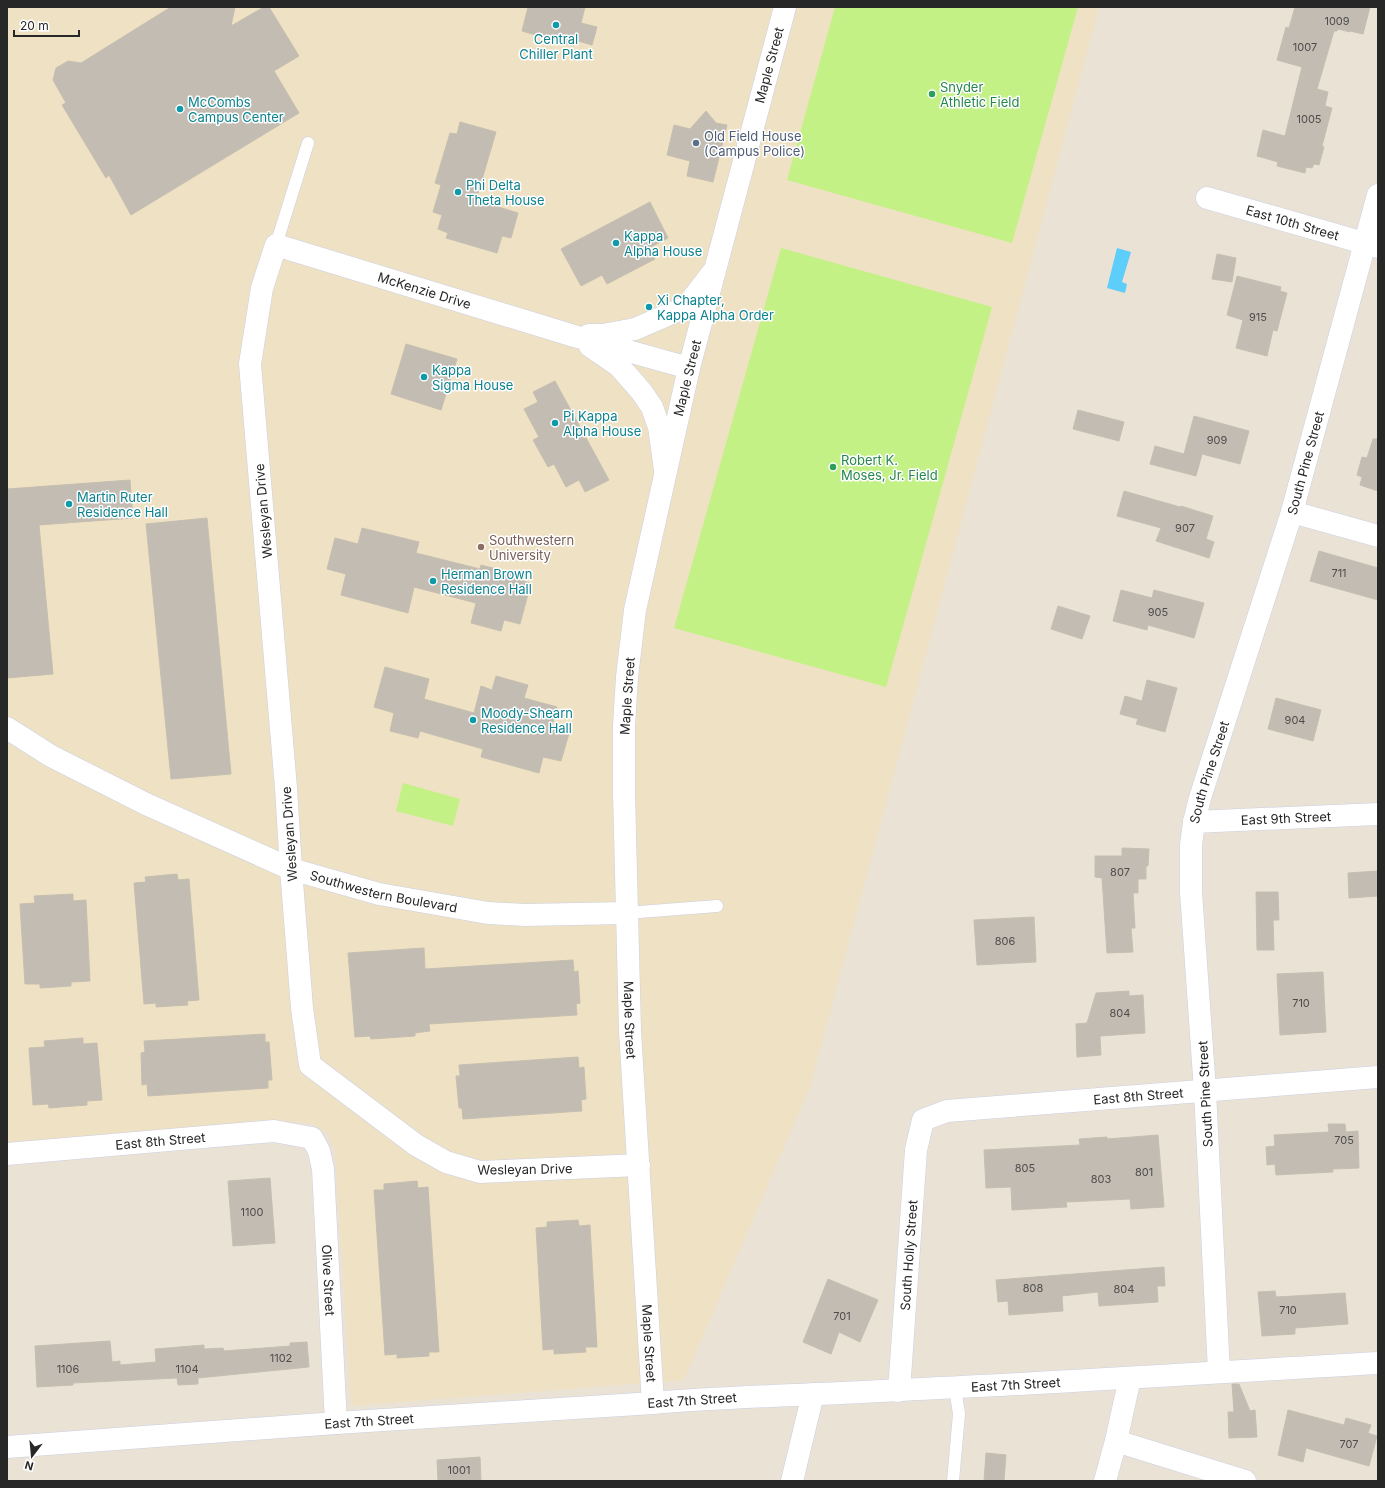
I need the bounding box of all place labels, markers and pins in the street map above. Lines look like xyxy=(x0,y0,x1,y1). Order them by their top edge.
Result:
marker: Central Chiller Plant xyxy=(551,20,561,30)
place label: Central Chiller Plant xyxy=(519,31,593,62)
place label: Snyder Athletic Field xyxy=(940,79,1019,110)
marker: Snyder Athletic Field xyxy=(927,89,937,99)
place label: McCombs Campus Center xyxy=(188,94,284,125)
marker: McCombs Campus Center xyxy=(175,104,185,114)
place label: Old Field House (Campus Police) xyxy=(704,128,805,159)
marker: Old Field House (Campus Police) xyxy=(691,138,701,148)
place label: Phi Delta Theta House xyxy=(466,177,545,208)
marker: Phi Delta Theta House xyxy=(453,187,463,197)
place label: Kappa Alpha House xyxy=(624,228,702,259)
marker: Kappa Alpha House xyxy=(611,238,621,248)
place label: Xi Chapter, Kappa Alpha Order xyxy=(657,292,774,323)
marker: Xi Chapter, Kappa Alpha Order xyxy=(644,302,654,312)
place label: Kappa Sigma House xyxy=(432,362,513,393)
marker: Kappa Sigma House xyxy=(419,372,429,382)
place label: Pi Kappa Alpha House xyxy=(563,408,641,439)
marker: Pi Kappa Alpha House xyxy=(550,418,560,428)
place label: Robert K. Moses, Jr. Field xyxy=(841,452,938,483)
marker: Robert K. Moses, Jr. Field xyxy=(828,462,838,472)
place label: Martin Ruter Residence Hall xyxy=(77,489,168,520)
marker: Martin Ruter Residence Hall xyxy=(64,499,74,509)
place label: Southwestern University xyxy=(489,532,574,563)
marker: Southwestern University xyxy=(476,542,486,552)
place label: Herman Brown Residence Hall xyxy=(441,566,532,597)
marker: Herman Brown Residence Hall xyxy=(428,576,438,586)
place label: Moody-Shearn Residence Hall xyxy=(481,705,573,736)
marker: Moody-Shearn Residence Hall xyxy=(468,715,478,725)

